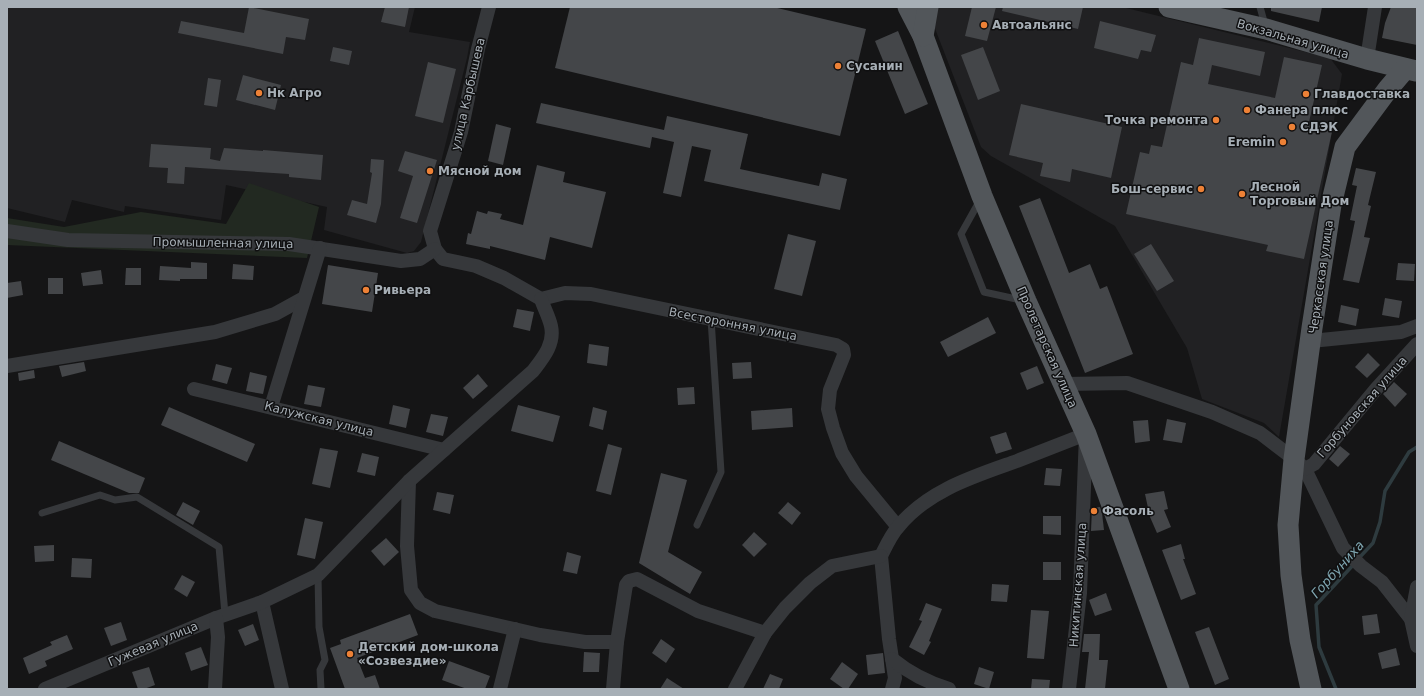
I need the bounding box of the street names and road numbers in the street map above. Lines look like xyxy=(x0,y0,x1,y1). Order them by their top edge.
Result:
street label: Вокзальная улица xyxy=(1235,16,1351,62)
street label: улица Карбышева xyxy=(448,36,488,152)
street label: Черкасская улица xyxy=(1306,219,1336,335)
street label: Промышленная улица xyxy=(153,235,293,251)
street label: Пролетарская улица xyxy=(1014,284,1080,410)
street label: Всесторонняя улица xyxy=(668,305,798,343)
street label: Горбуновская улица xyxy=(1314,354,1410,460)
street label: Калужская улица xyxy=(263,399,375,439)
street label: Никитинская улица xyxy=(1067,522,1089,648)
street label: Гужевая улица xyxy=(106,619,200,669)

